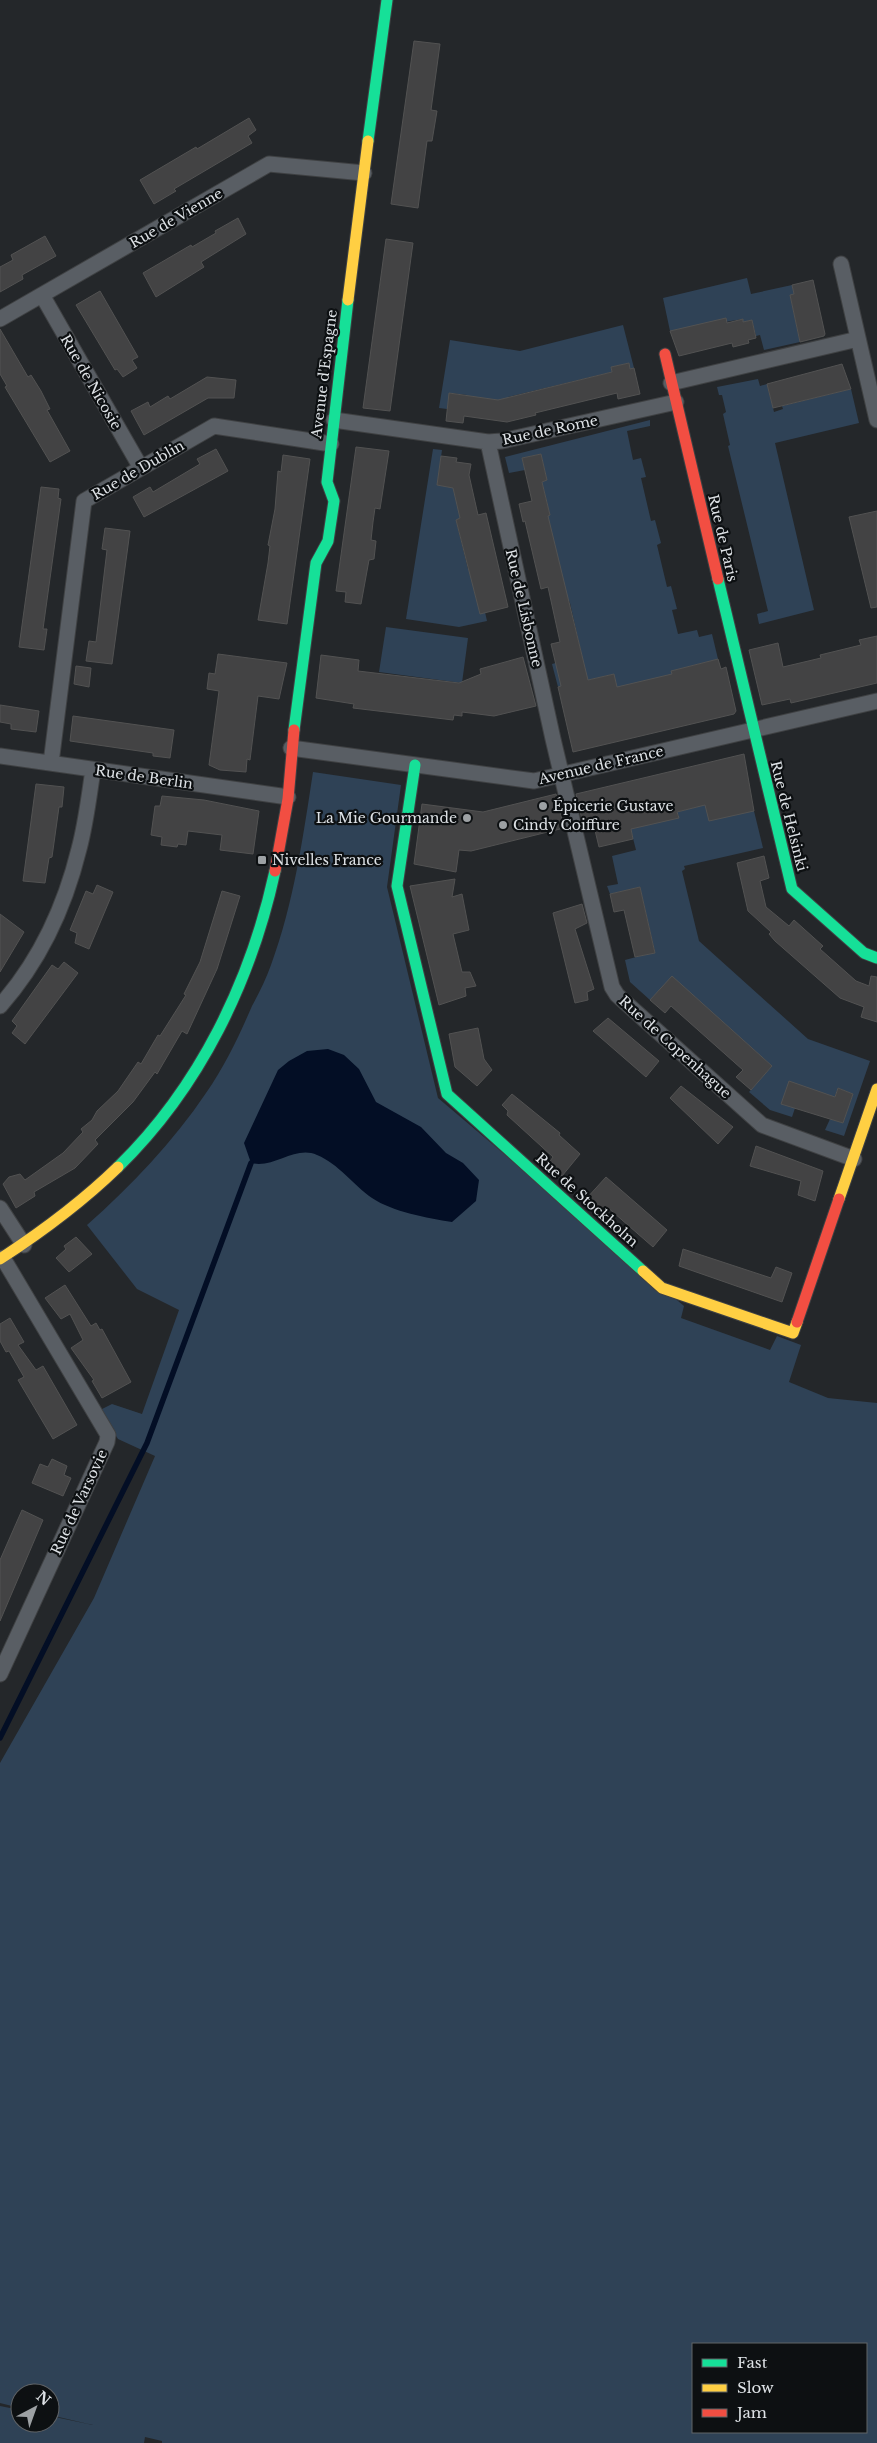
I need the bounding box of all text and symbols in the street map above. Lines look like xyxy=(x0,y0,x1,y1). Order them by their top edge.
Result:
street label: Rue de Vienne xyxy=(126,184,226,252)
street label: Avenue d'Espagne xyxy=(307,309,341,440)
street label: Rue de Nicosie xyxy=(56,331,126,433)
street label: Rue de Rome xyxy=(501,411,599,449)
street label: Rue de Dublin xyxy=(89,436,188,504)
street label: Rue de Paris xyxy=(704,493,742,583)
street label: Rue de Lisbonne xyxy=(502,547,546,669)
street label: Avenue de France xyxy=(536,742,665,788)
street label: Rue de Helsinki xyxy=(767,759,811,873)
street label: Rue de Berlin xyxy=(94,761,194,793)
place label: Épicerie Gustave xyxy=(553,797,673,815)
marker: Épicerie Gustave xyxy=(537,800,549,812)
place label: La Mie Gourmande xyxy=(316,809,457,827)
marker: La Mie Gourmande xyxy=(461,812,473,824)
place label: Cindy Coiffure xyxy=(513,816,620,834)
marker: Cindy Coiffure xyxy=(497,819,509,831)
place label: Nivelles France xyxy=(272,851,382,869)
marker: Nivelles France xyxy=(256,854,268,866)
street label: Rue de Copenhague xyxy=(615,992,735,1102)
street label: Rue de Stockholm xyxy=(532,1149,642,1251)
street label: Rue de Varsovie xyxy=(47,1447,111,1557)
legend xyxy=(692,2343,867,2433)
text: Fast xyxy=(737,2353,768,2372)
text: Slow xyxy=(737,2378,774,2397)
north arrow xyxy=(10,2383,60,2433)
text: N xyxy=(33,2387,54,2409)
text: Jam xyxy=(735,2403,767,2422)

